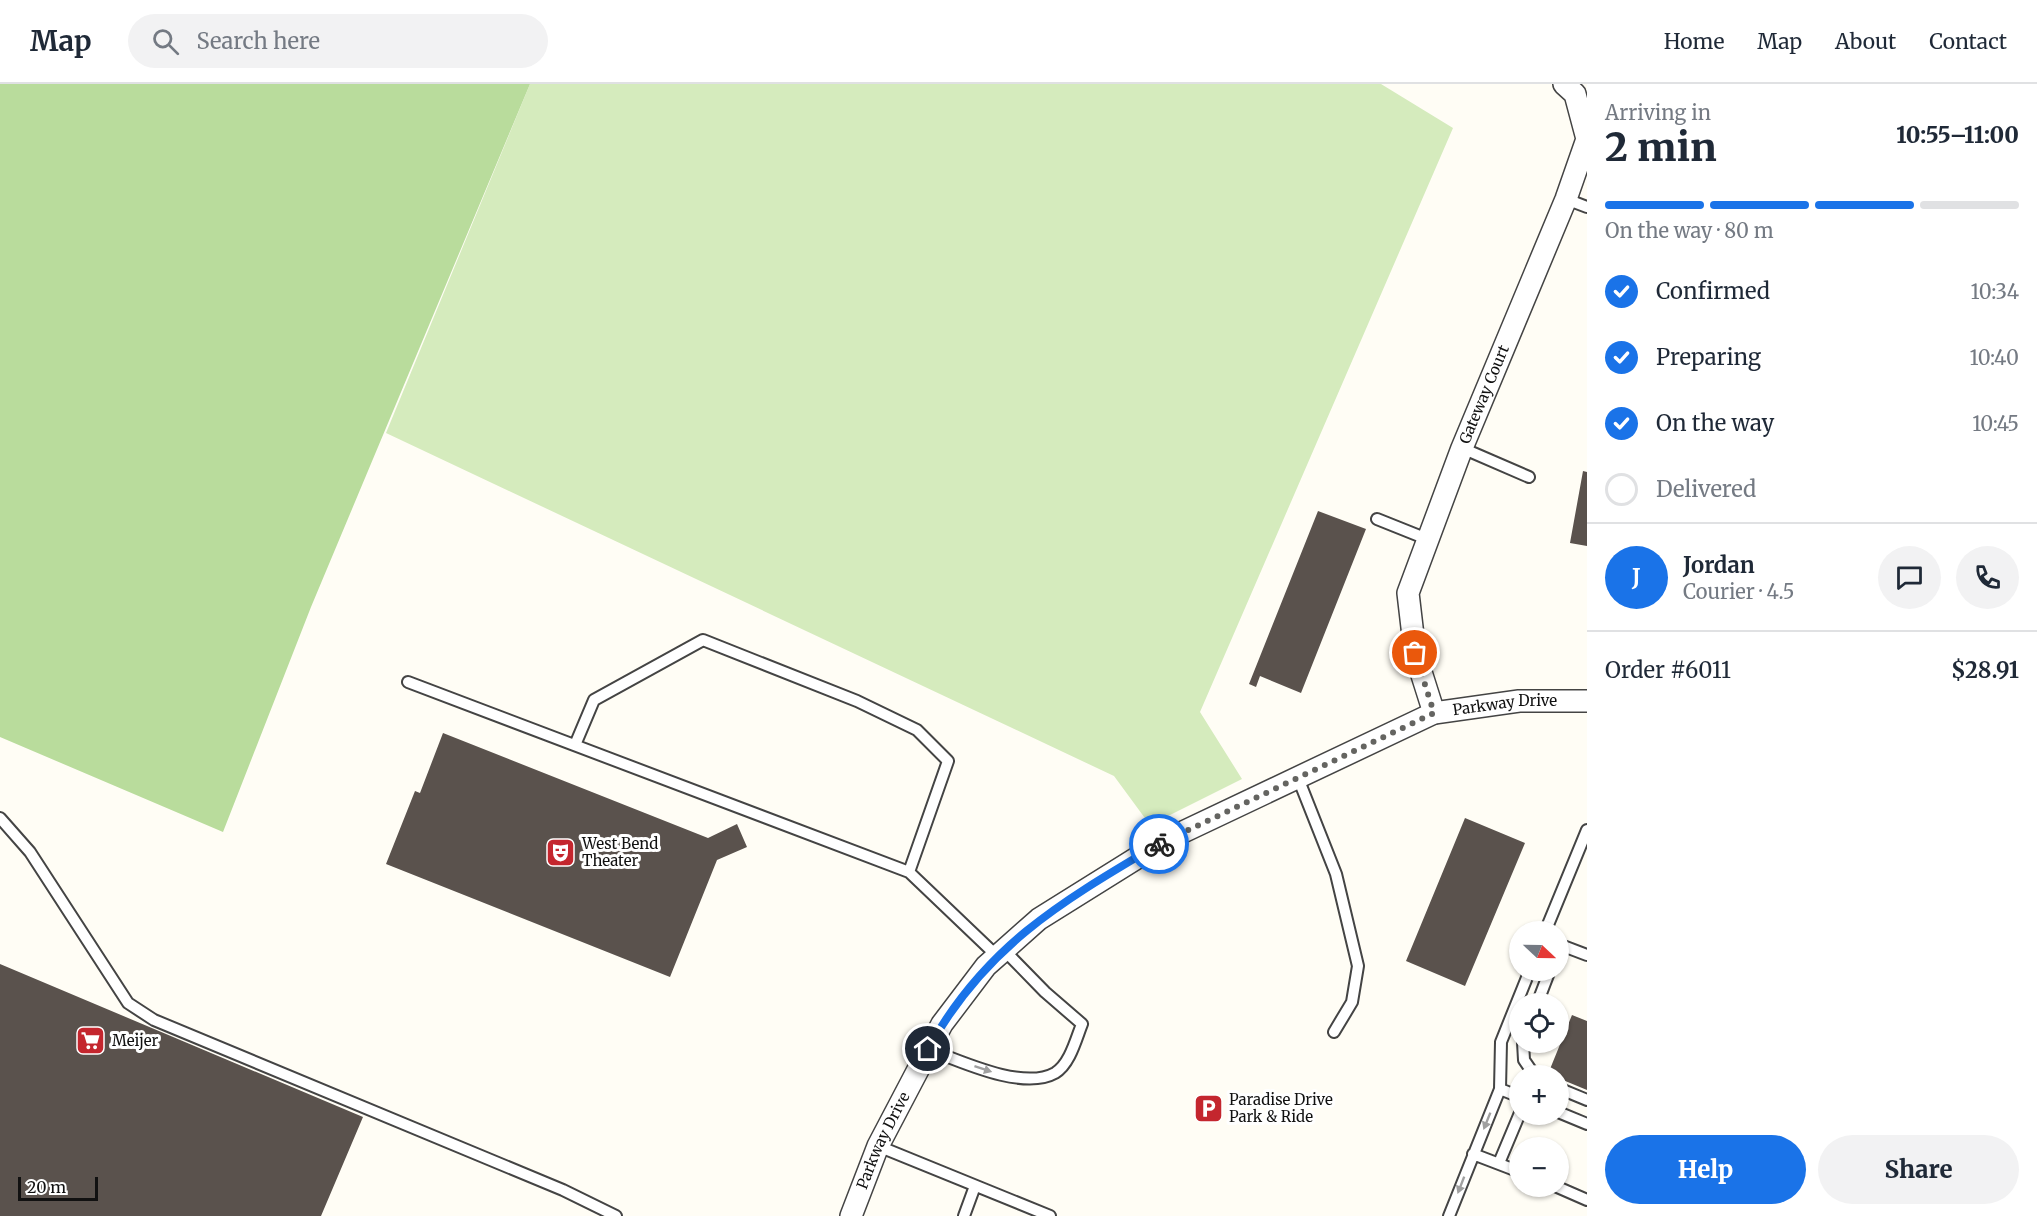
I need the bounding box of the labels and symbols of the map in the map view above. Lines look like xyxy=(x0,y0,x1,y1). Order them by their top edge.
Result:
street label: Gateway Court xyxy=(1455,342,1513,447)
pin xyxy=(1389,627,1440,678)
street label: Parkway Drive xyxy=(1451,691,1557,719)
courier xyxy=(1129,814,1189,874)
place label: West Bend Theater xyxy=(581,834,658,870)
theatre icon: West Bend Theater xyxy=(545,837,577,869)
north arrow xyxy=(1509,921,1569,981)
pin xyxy=(902,1023,953,1074)
supermarket icon: Meijer xyxy=(75,1025,107,1057)
place label: Meijer xyxy=(112,1031,158,1050)
one-way arrow xyxy=(974,1065,992,1074)
street label: Parkway Drive xyxy=(852,1089,914,1192)
place label: Paradise Drive Park & Ride xyxy=(1229,1090,1333,1126)
parking icon: Paradise Drive Park & Ride xyxy=(1192,1093,1224,1125)
one-way arrow xyxy=(1482,1113,1492,1131)
scale bar xyxy=(18,1174,98,1202)
one-way arrow xyxy=(1456,1176,1465,1194)

